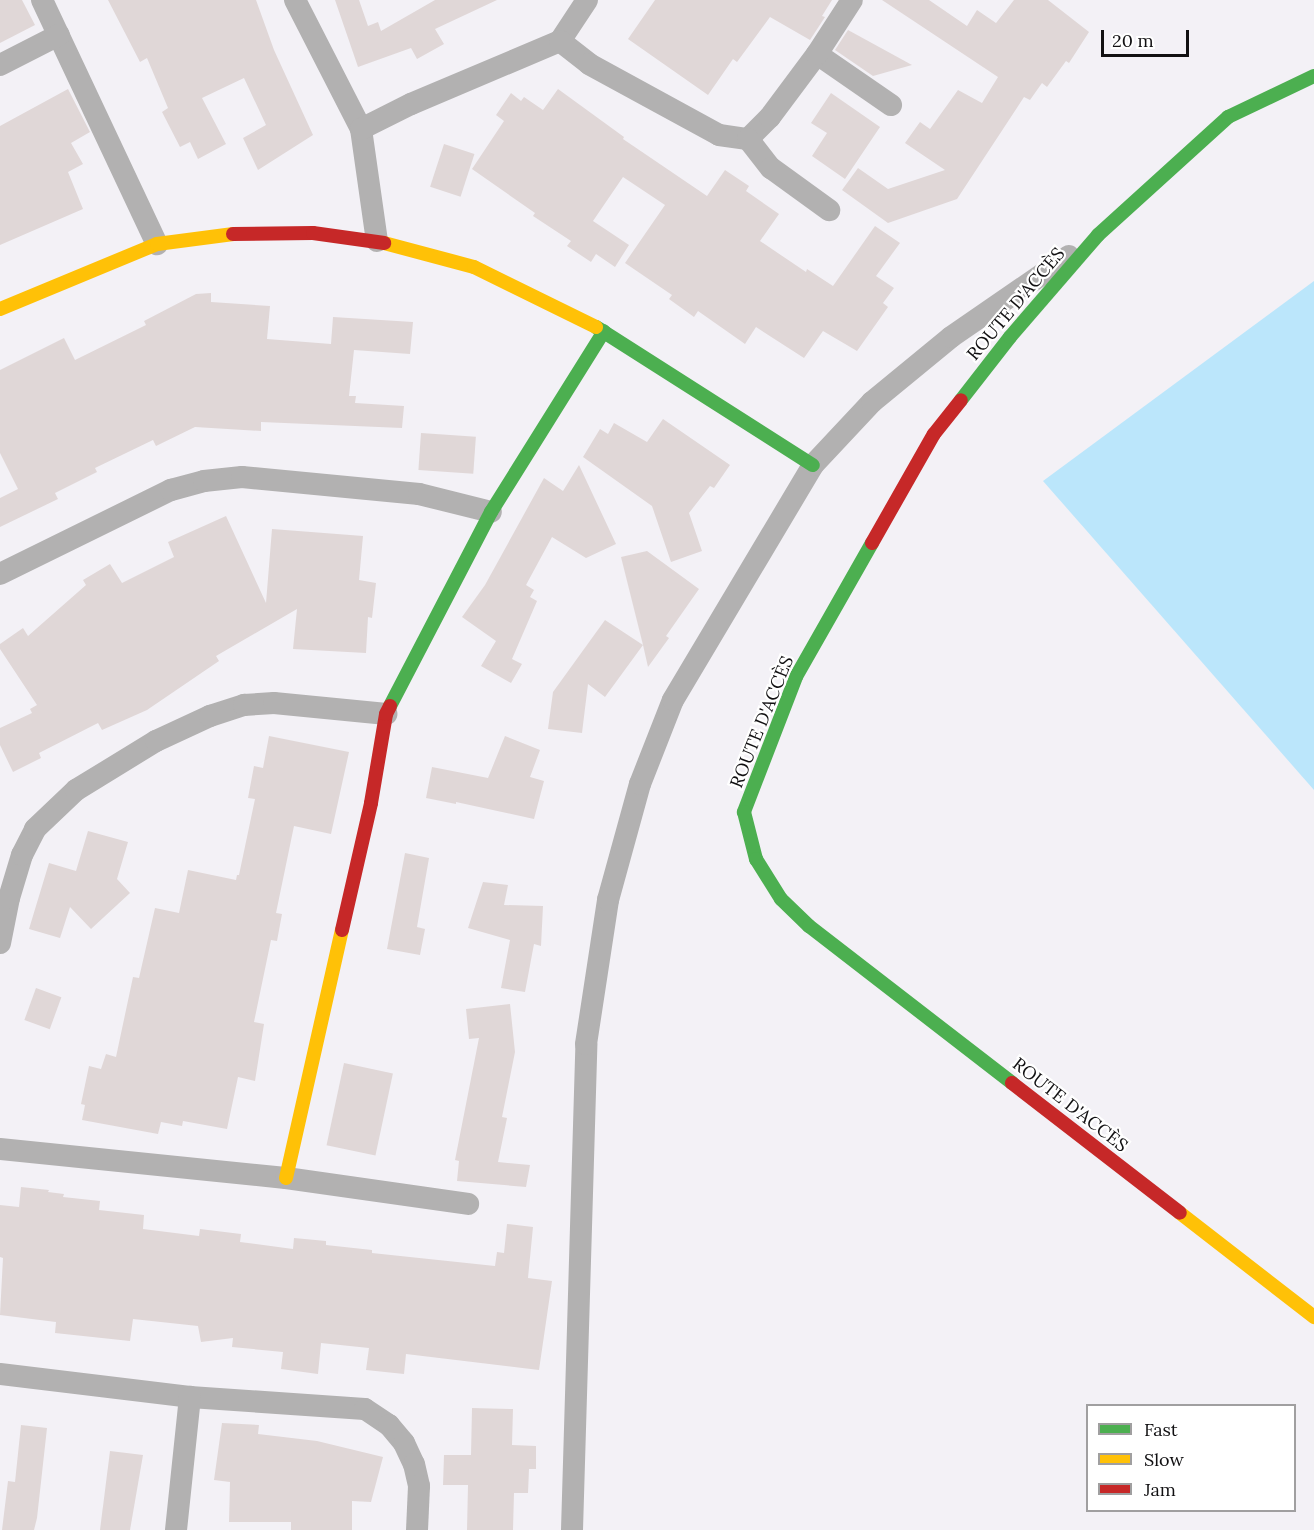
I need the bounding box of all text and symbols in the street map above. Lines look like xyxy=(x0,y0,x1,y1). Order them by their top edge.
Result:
scale bar xyxy=(1104,18,1192,56)
text: 20 m xyxy=(1112,29,1154,52)
street label: ROUTE D'ACCÈS xyxy=(963,243,1069,365)
street label: ROUTE D'ACCÈS xyxy=(726,653,798,791)
street label: ROUTE D'ACCÈS xyxy=(1008,1053,1132,1157)
legend xyxy=(1086,1404,1296,1512)
text: Fast xyxy=(1144,1418,1178,1441)
text: Slow xyxy=(1144,1448,1184,1471)
text: Jam xyxy=(1144,1478,1176,1501)

